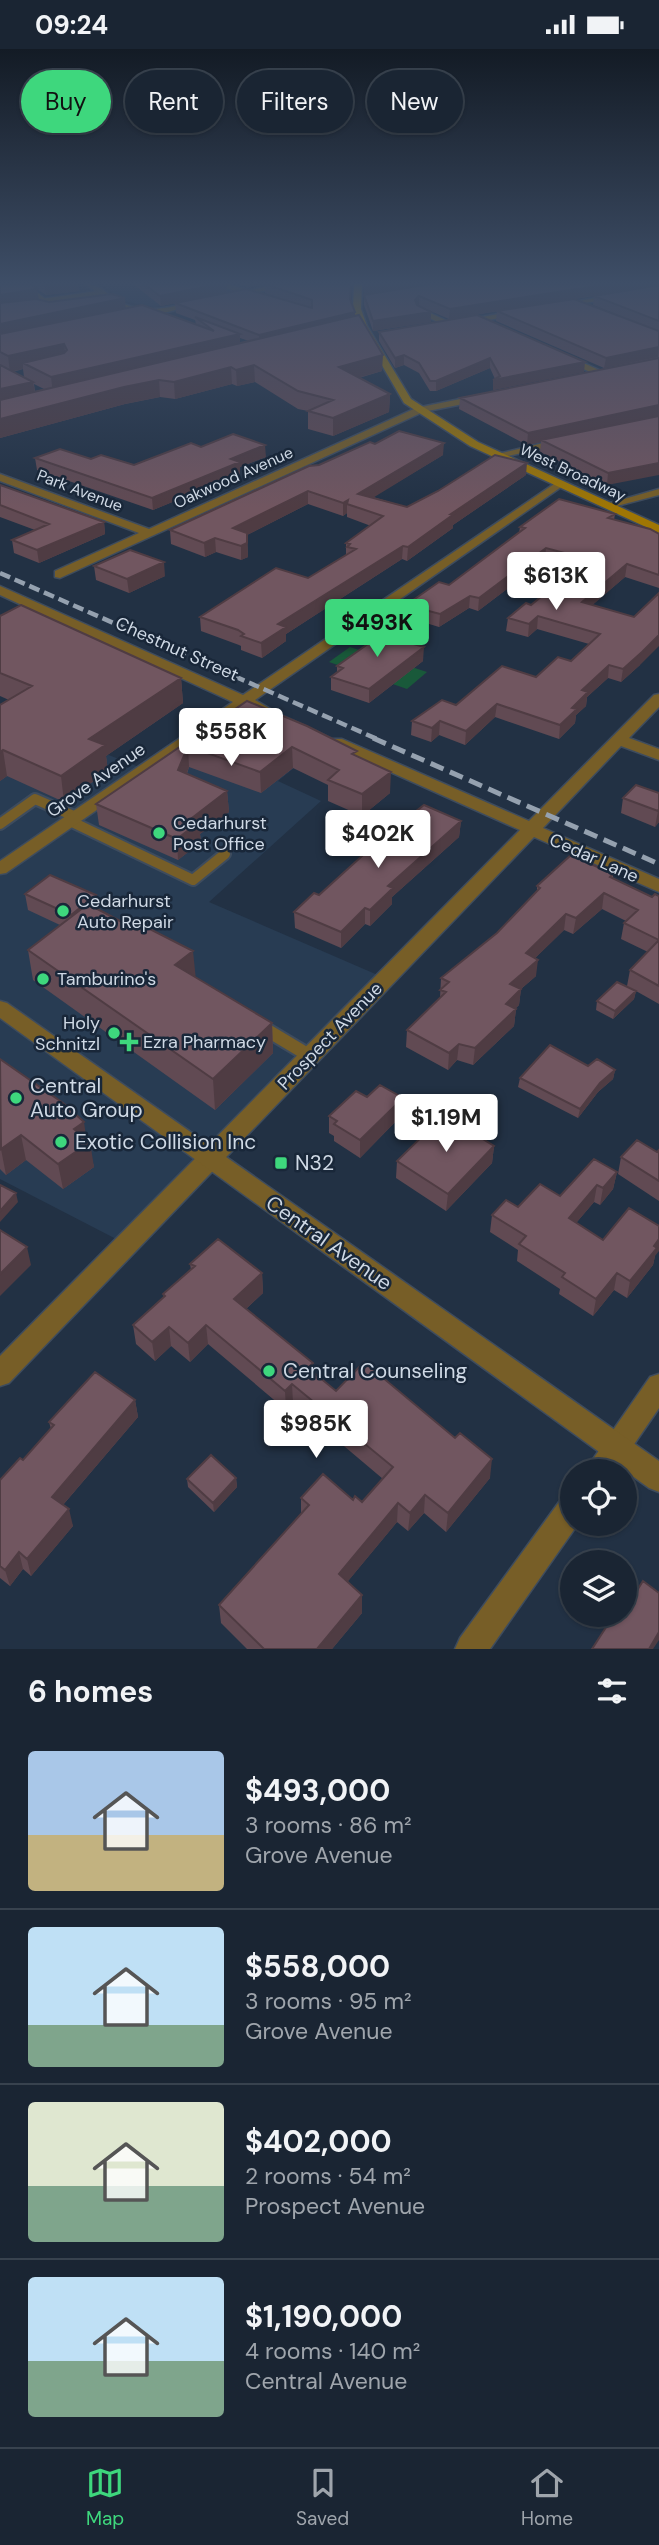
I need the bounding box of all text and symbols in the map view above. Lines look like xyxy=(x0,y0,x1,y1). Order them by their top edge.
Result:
text: 09:24 xyxy=(35,8,108,42)
chip: Buy xyxy=(21,70,111,133)
chip: Rent xyxy=(125,70,223,133)
chip: Filters xyxy=(237,70,353,133)
chip: New xyxy=(367,70,463,133)
street label: West Broadway xyxy=(516,439,629,506)
street label: Oakwood Avenue xyxy=(170,442,296,513)
street label: Park Avenue xyxy=(34,464,126,516)
pin: $613K xyxy=(507,553,605,612)
text: $613K xyxy=(523,560,589,590)
pin: $493K xyxy=(328,599,426,659)
text: $493K xyxy=(341,607,413,637)
street label: Chestnut Street xyxy=(112,611,242,687)
pin: $558K xyxy=(182,709,280,768)
text: $558K xyxy=(195,716,267,746)
street label: Grove Avenue xyxy=(42,737,150,823)
place label: Cedarhurst Post Office xyxy=(173,811,267,856)
pin: $402K xyxy=(329,811,427,870)
text: $402K xyxy=(341,818,415,848)
marker: Cedarhurst Post Office xyxy=(151,825,167,841)
street label: Cedar Lane xyxy=(545,828,643,888)
place label: Cedarhurst Auto Repair xyxy=(77,889,174,934)
marker: Cedarhurst Auto Repair xyxy=(55,903,71,919)
place label: Tamburino's xyxy=(57,967,156,991)
marker: Tamburino's xyxy=(35,971,51,987)
street label: Prospect Avenue xyxy=(272,977,388,1095)
place label: Holy Schnitzl xyxy=(35,1011,100,1056)
marker: Holy Schnitzl xyxy=(106,1025,122,1041)
place label: Ezra Pharmacy xyxy=(143,1030,266,1054)
marker: Ezra Pharmacy xyxy=(121,1034,137,1050)
place label: Central Auto Group xyxy=(30,1072,143,1124)
marker: Central Auto Group xyxy=(8,1090,24,1106)
pin: $1.19M xyxy=(389,1095,503,1154)
text: $1.19M xyxy=(411,1102,481,1132)
place label: Exotic Collision Inc xyxy=(75,1128,256,1156)
marker: Exotic Collision Inc xyxy=(53,1134,69,1150)
place label: N32 xyxy=(295,1149,334,1177)
marker: N32 xyxy=(273,1155,289,1171)
street label: Central Avenue xyxy=(260,1189,398,1297)
place label: Central Counseling xyxy=(283,1357,468,1385)
marker: Central Counseling xyxy=(261,1363,277,1379)
pin: $985K xyxy=(267,1401,365,1460)
text: $985K xyxy=(280,1408,352,1438)
map controls xyxy=(560,1459,637,1627)
button: locate xyxy=(560,1459,637,1536)
button: layers xyxy=(560,1550,637,1627)
text: 6 homes xyxy=(28,1672,153,1711)
icon: filters xyxy=(593,1672,631,1710)
text: $493,000 xyxy=(245,1771,390,1810)
icon: home xyxy=(84,1779,168,1863)
text: 3 rooms · 86 m² xyxy=(245,1810,412,1840)
text: Grove Avenue xyxy=(245,1840,392,1870)
text: $558,000 xyxy=(245,1947,390,1986)
icon: home xyxy=(84,1955,168,2039)
text: 3 rooms · 95 m² xyxy=(245,1986,412,2016)
text: Grove Avenue xyxy=(245,2016,392,2046)
text: $402,000 xyxy=(245,2122,392,2161)
icon: home xyxy=(84,2130,168,2214)
text: 2 rooms · 54 m² xyxy=(245,2161,411,2191)
text: Prospect Avenue xyxy=(245,2191,425,2221)
text: $1,190,000 xyxy=(245,2297,402,2336)
icon: home xyxy=(84,2305,168,2389)
text: 4 rooms · 140 m² xyxy=(245,2336,420,2366)
text: Central Avenue xyxy=(245,2366,407,2396)
tab: Map xyxy=(86,2464,124,2531)
tab: Saved xyxy=(296,2464,349,2531)
tab: Home xyxy=(521,2464,573,2531)

